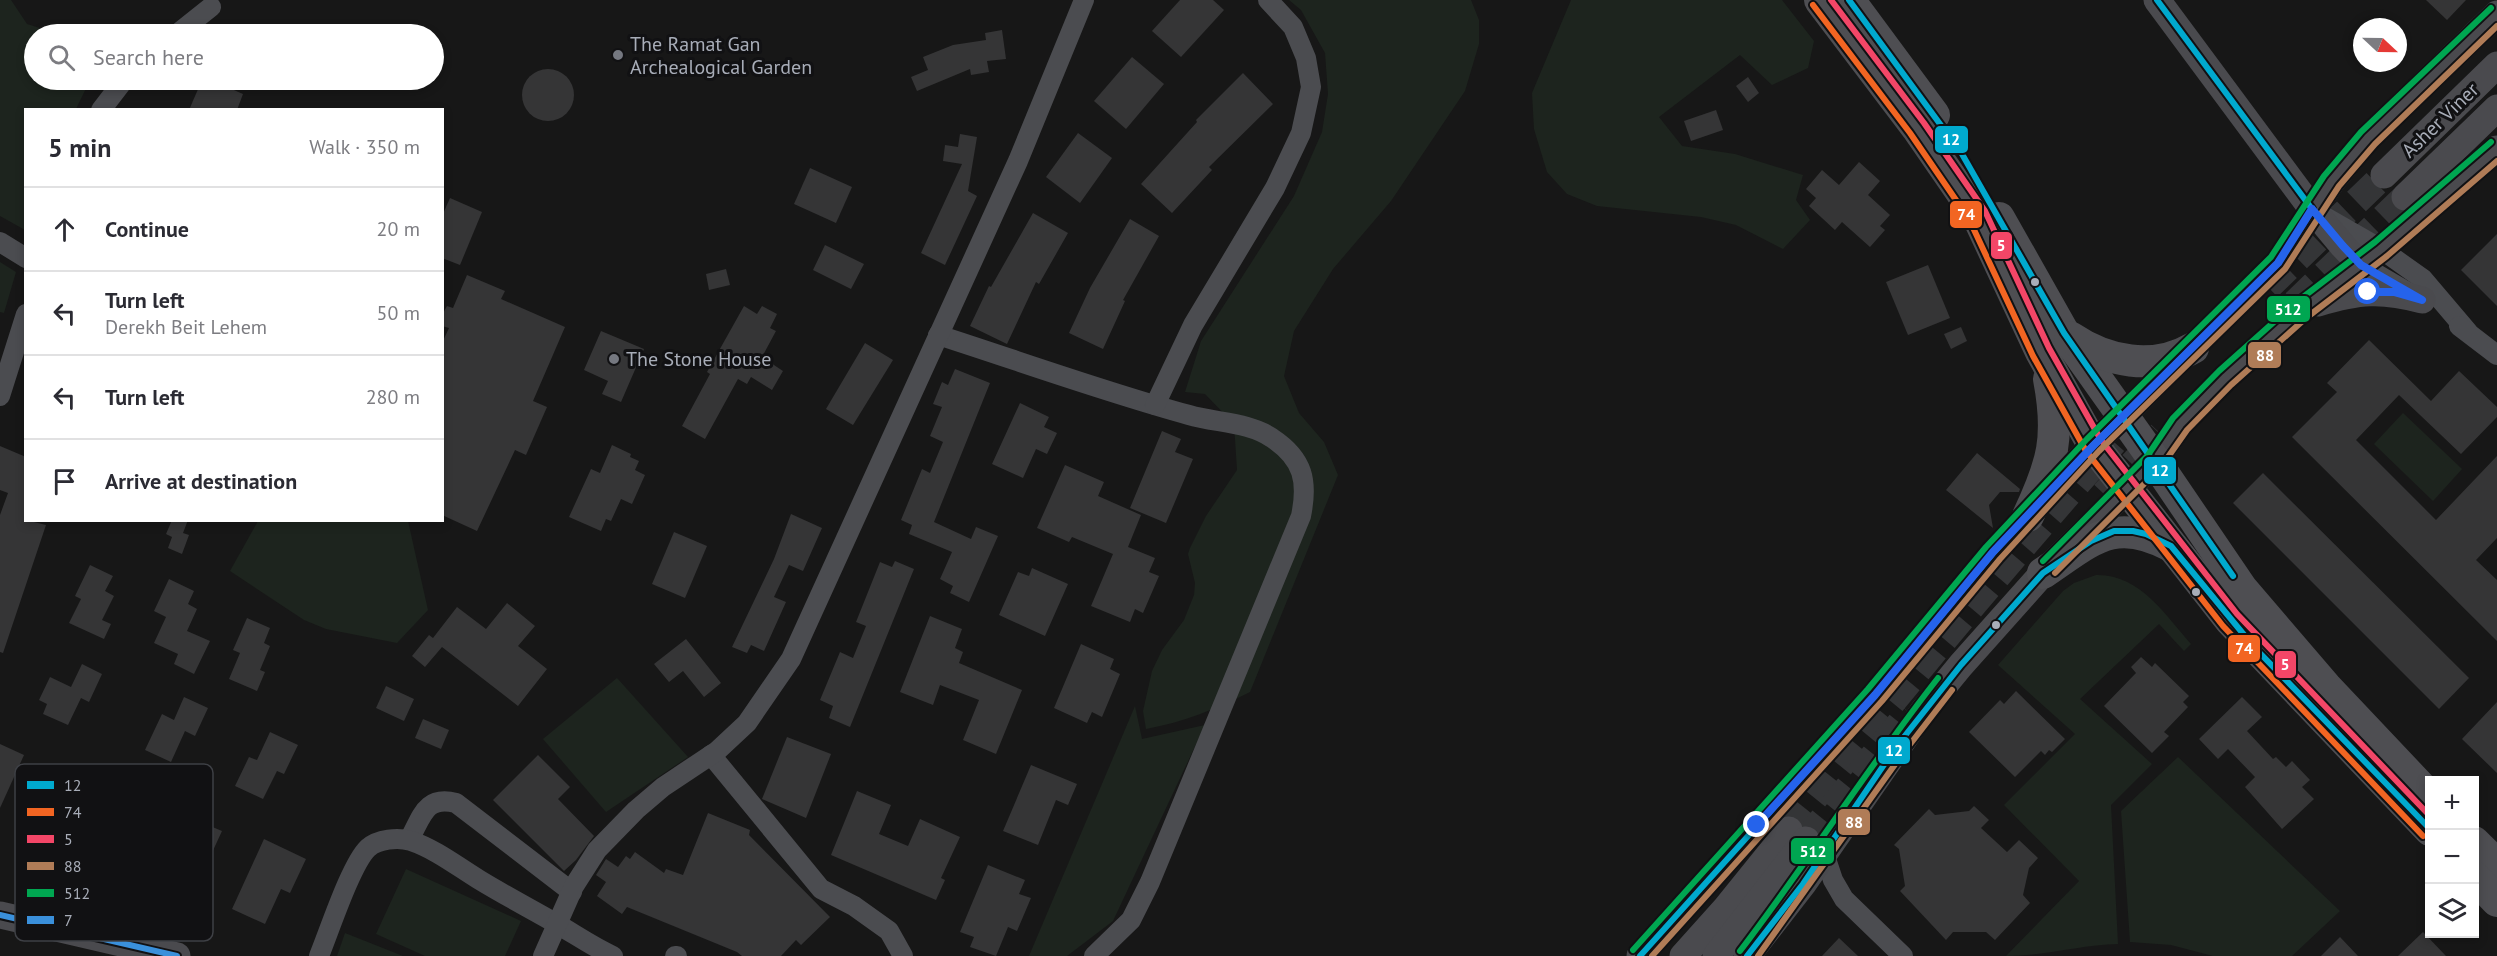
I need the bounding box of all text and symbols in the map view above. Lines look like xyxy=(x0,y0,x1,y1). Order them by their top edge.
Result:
north arrow xyxy=(2353,18,2407,72)
search box xyxy=(24,24,444,90)
place label: The Ramat Gan Archealogical Garden xyxy=(630,31,812,80)
icon: search xyxy=(45,41,78,74)
text: Search here xyxy=(93,43,204,71)
marker: The Ramat Gan Archealogical Garden xyxy=(611,48,625,62)
street label: Asher Viner xyxy=(2396,77,2484,163)
line badge: 12 xyxy=(1934,125,1969,154)
text: 12 xyxy=(1942,129,1960,149)
text: 5 min xyxy=(48,131,111,164)
text: Walk · 350 m xyxy=(309,134,420,160)
line badge: 74 xyxy=(1949,200,1983,229)
text: 74 xyxy=(1957,204,1975,224)
icon: ahead xyxy=(48,213,81,246)
text: Continue xyxy=(105,215,189,243)
text: 20 m xyxy=(377,216,420,242)
line badge: 5 xyxy=(1990,231,2013,260)
text: 5 xyxy=(1996,235,2006,255)
unlabelled marker xyxy=(2029,276,2041,288)
route start xyxy=(2354,278,2380,304)
text: Turn left xyxy=(105,286,185,314)
line badge: 512 xyxy=(2266,295,2311,323)
icon: left xyxy=(48,297,81,330)
text: 512 xyxy=(2274,299,2302,319)
text: 50 m xyxy=(377,300,420,326)
text: Derekh Beit Lehem xyxy=(105,314,267,340)
line badge: 88 xyxy=(2247,341,2282,369)
text: 88 xyxy=(2256,345,2274,365)
place label: The Stone House xyxy=(626,346,771,372)
marker: The Stone House xyxy=(607,352,621,366)
icon: left xyxy=(48,381,81,414)
text: Turn left xyxy=(105,383,185,411)
text: 280 m xyxy=(366,384,420,410)
line badge: 12 xyxy=(2143,456,2177,485)
text: 12 xyxy=(2151,460,2169,480)
icon: arrive xyxy=(48,465,81,498)
text: Arrive at destination xyxy=(105,467,297,495)
unlabelled marker xyxy=(2190,586,2202,598)
unlabelled marker xyxy=(1990,619,2002,631)
line badge: 74 xyxy=(2227,634,2261,663)
text: 74 xyxy=(2235,638,2253,658)
line badge: 5 xyxy=(2274,650,2297,679)
text: 5 xyxy=(2280,654,2290,674)
line badge: 12 xyxy=(1877,736,1911,765)
text: 12 xyxy=(1885,740,1903,760)
legend xyxy=(15,764,213,941)
text: 12 xyxy=(64,775,81,795)
map controls xyxy=(2425,776,2479,938)
button: + xyxy=(2425,776,2479,830)
text: 74 xyxy=(64,802,82,822)
line badge: 88 xyxy=(1837,808,1871,836)
route end xyxy=(1743,811,1769,837)
text: 88 xyxy=(1845,812,1863,832)
text: 5 xyxy=(64,829,73,849)
button: − xyxy=(2425,830,2479,884)
line badge: 512 xyxy=(1790,837,1835,865)
text: 512 xyxy=(1799,841,1827,861)
text: 88 xyxy=(64,856,81,876)
text: 512 xyxy=(64,883,90,903)
button: layers xyxy=(2425,884,2479,938)
text: 7 xyxy=(64,910,73,930)

